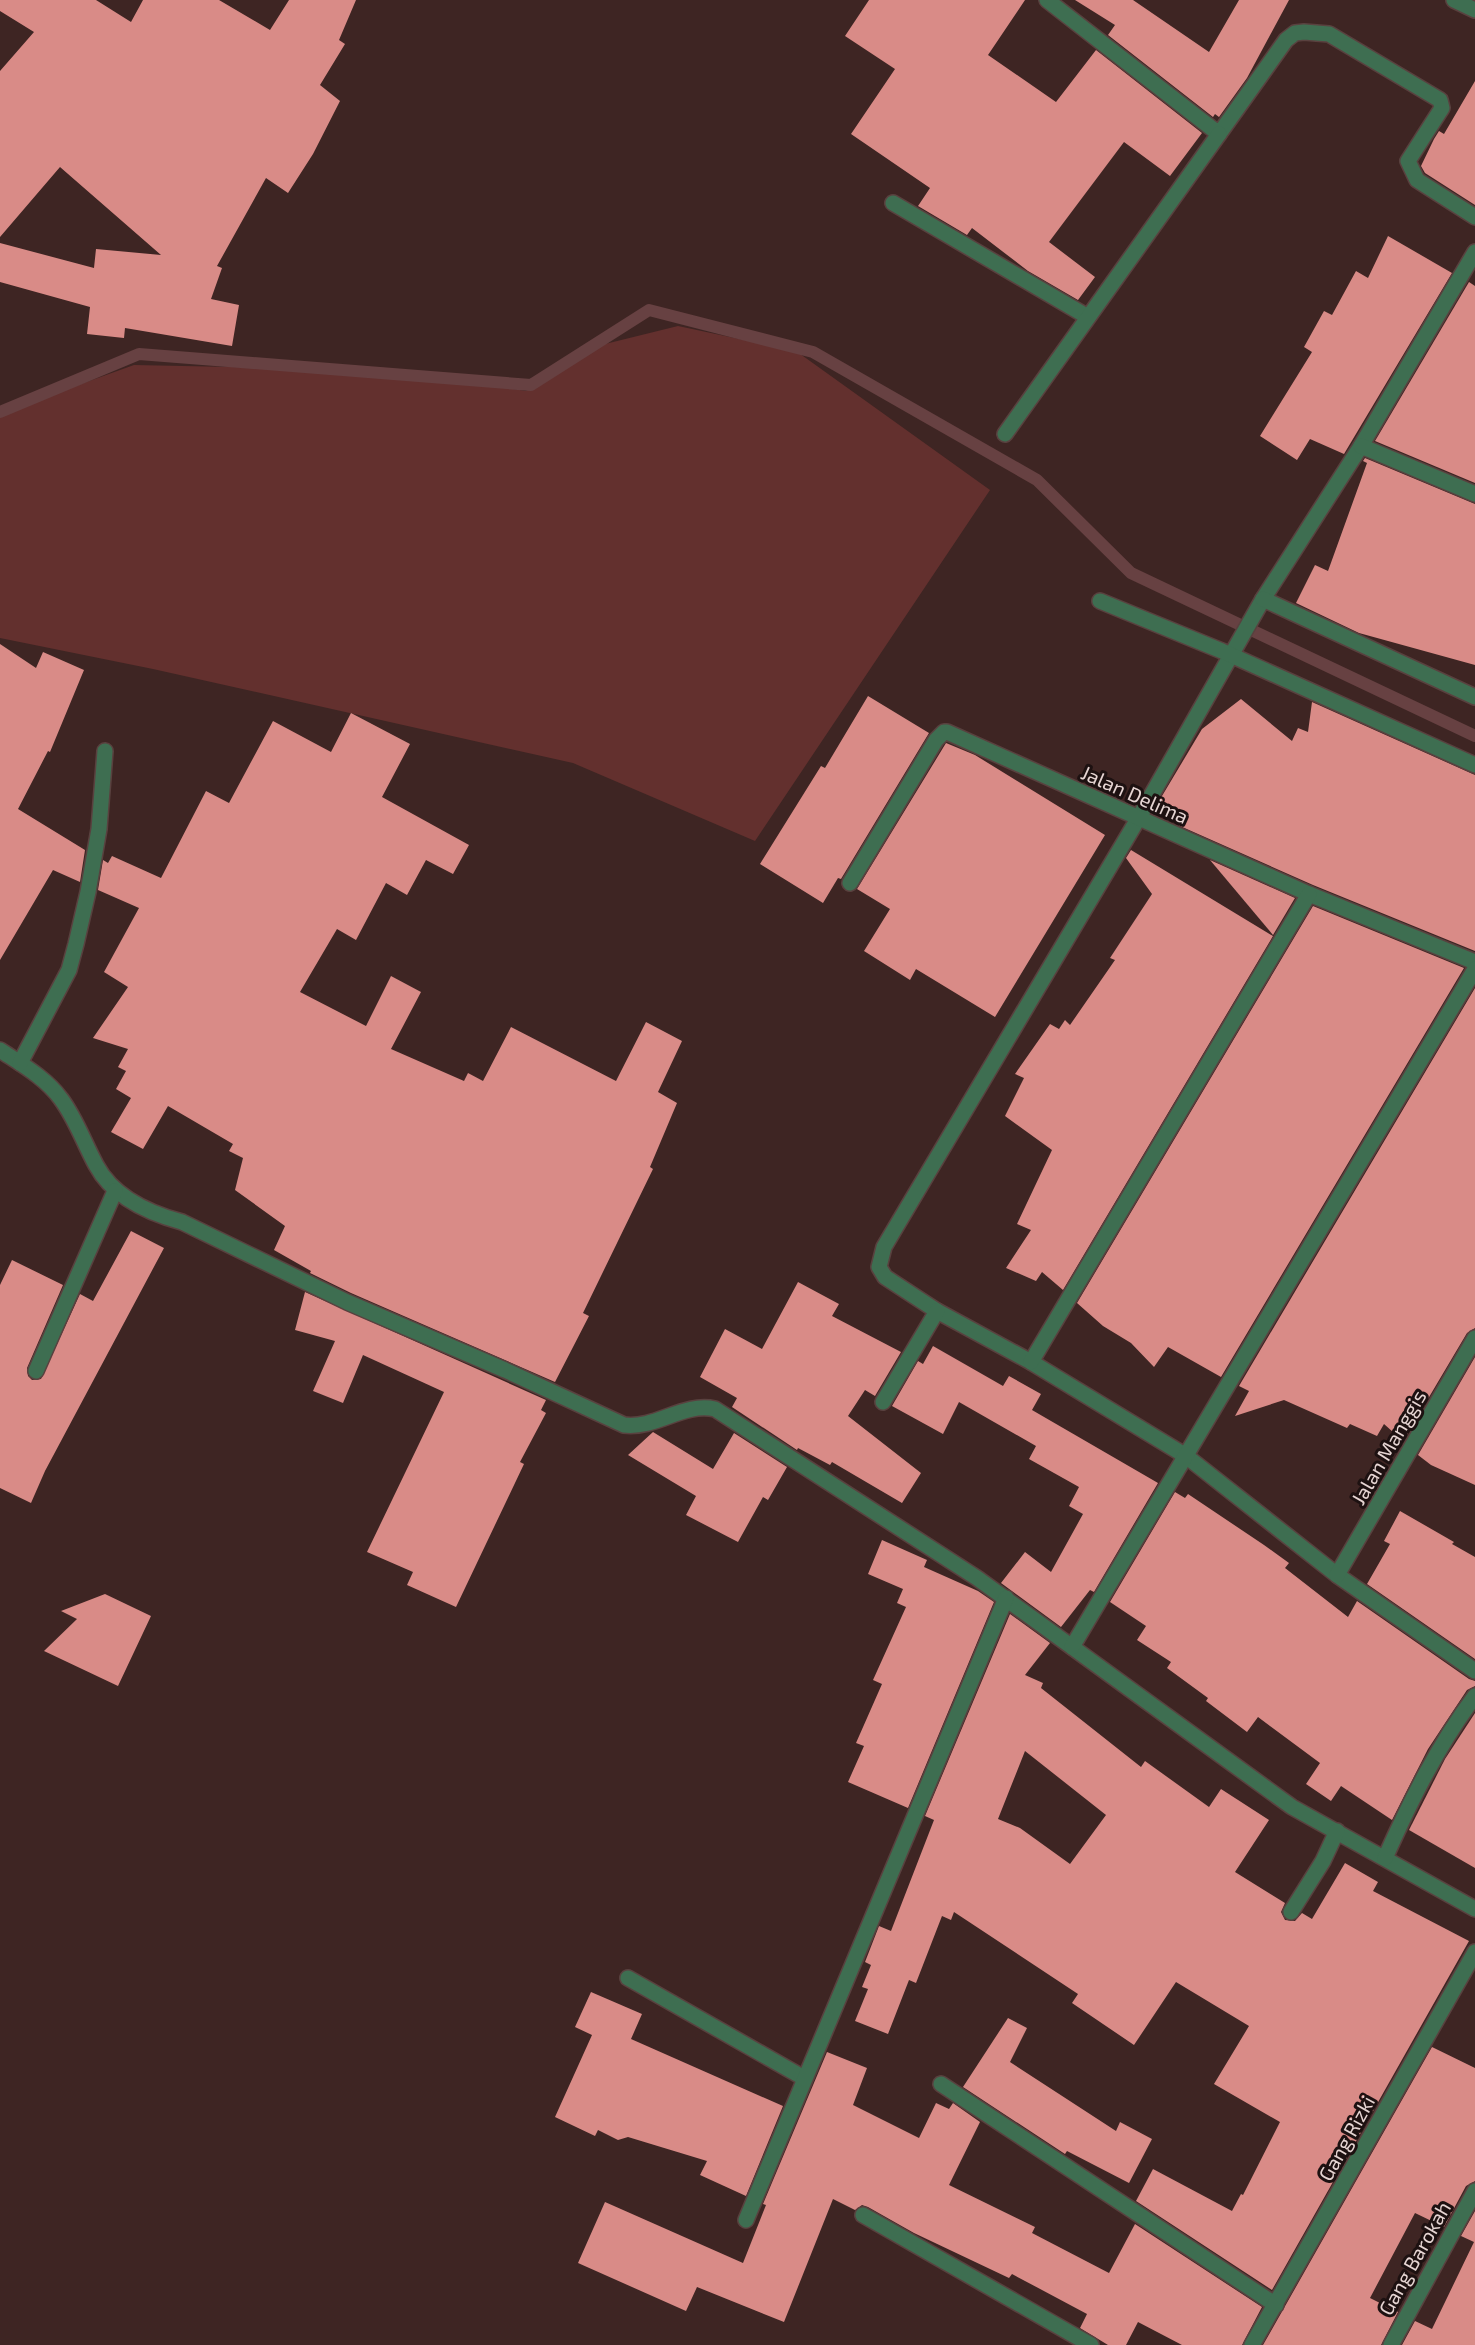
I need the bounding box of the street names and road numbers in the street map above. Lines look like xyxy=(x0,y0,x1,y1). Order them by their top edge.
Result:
street label: Jalan Delima xyxy=(1078,760,1192,828)
street label: Jalan Manggis xyxy=(1346,1385,1430,1509)
street label: Gang Rizki xyxy=(1313,2091,1379,2185)
street label: Gang Barokah xyxy=(1373,2197,1455,2319)

